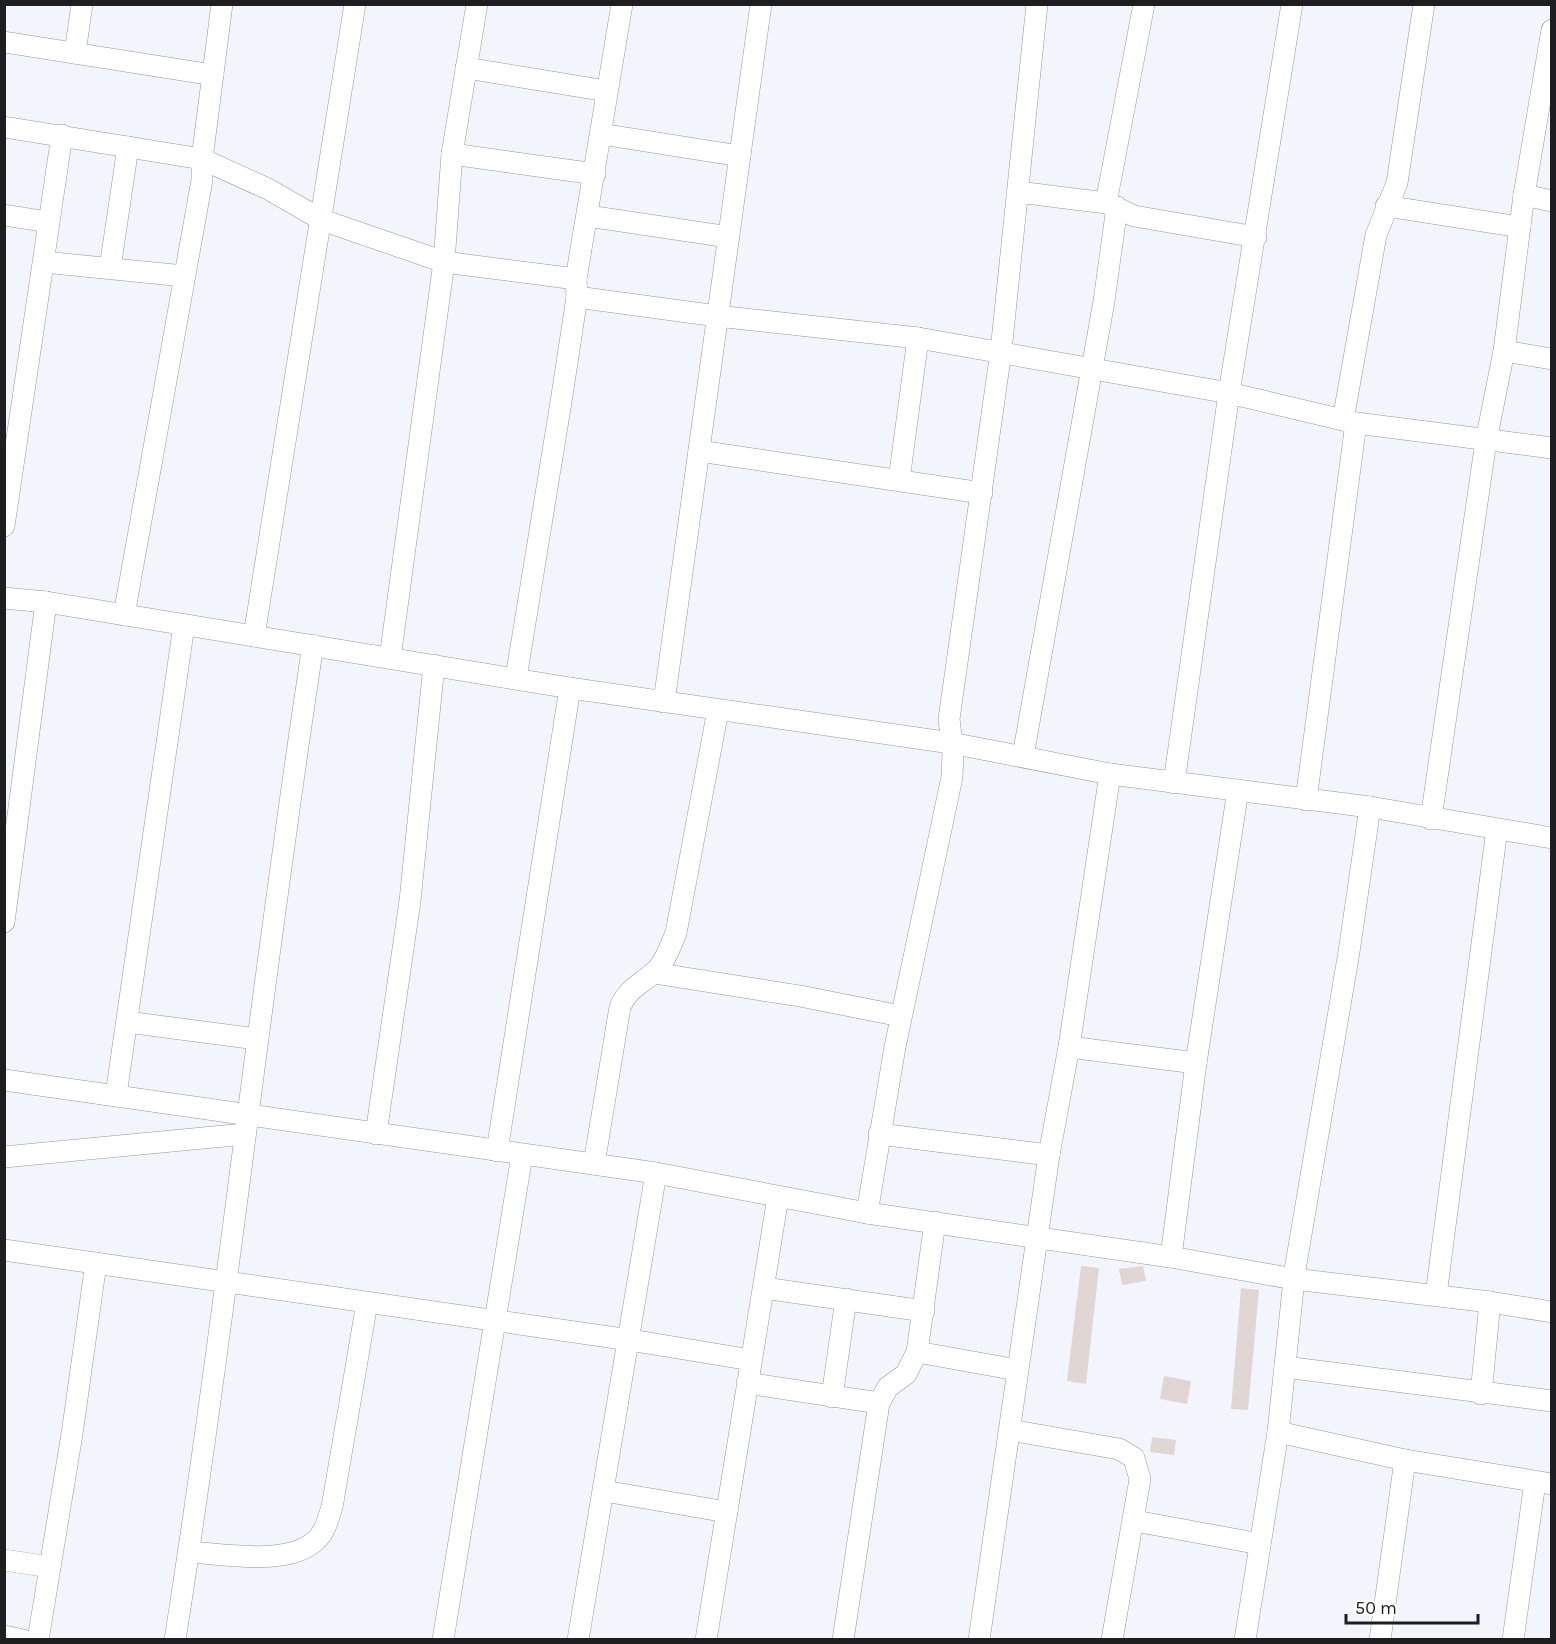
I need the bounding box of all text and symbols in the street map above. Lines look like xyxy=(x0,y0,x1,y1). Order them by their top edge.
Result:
scale bar xyxy=(1346,1587,1478,1625)
text: 50 m xyxy=(1355,1597,1397,1619)

